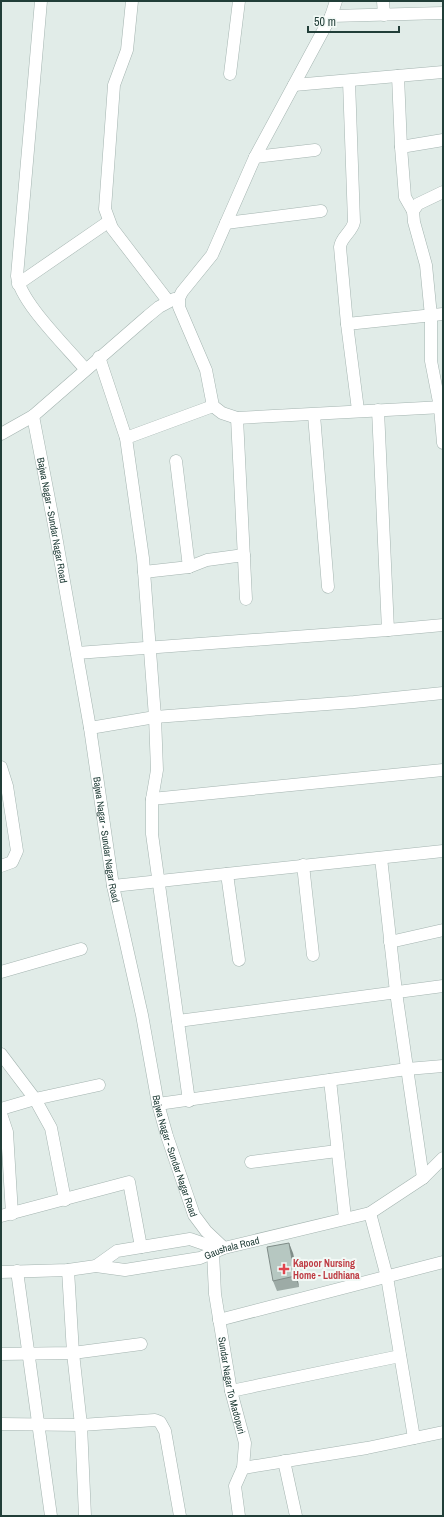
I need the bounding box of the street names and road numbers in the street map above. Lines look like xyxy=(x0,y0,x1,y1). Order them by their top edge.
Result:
street label: Bajwa Nagar - Sundar Nagar Road xyxy=(35,456,71,584)
street label: Bajwa Nagar - Sundar Nagar Road xyxy=(91,776,123,904)
street label: Bajwa Nagar - Sundar Nagar Road xyxy=(150,1094,201,1218)
street label: Gaushala Road xyxy=(202,1233,260,1262)
street label: Sundar Nagar To Madopuri xyxy=(216,1336,249,1435)

